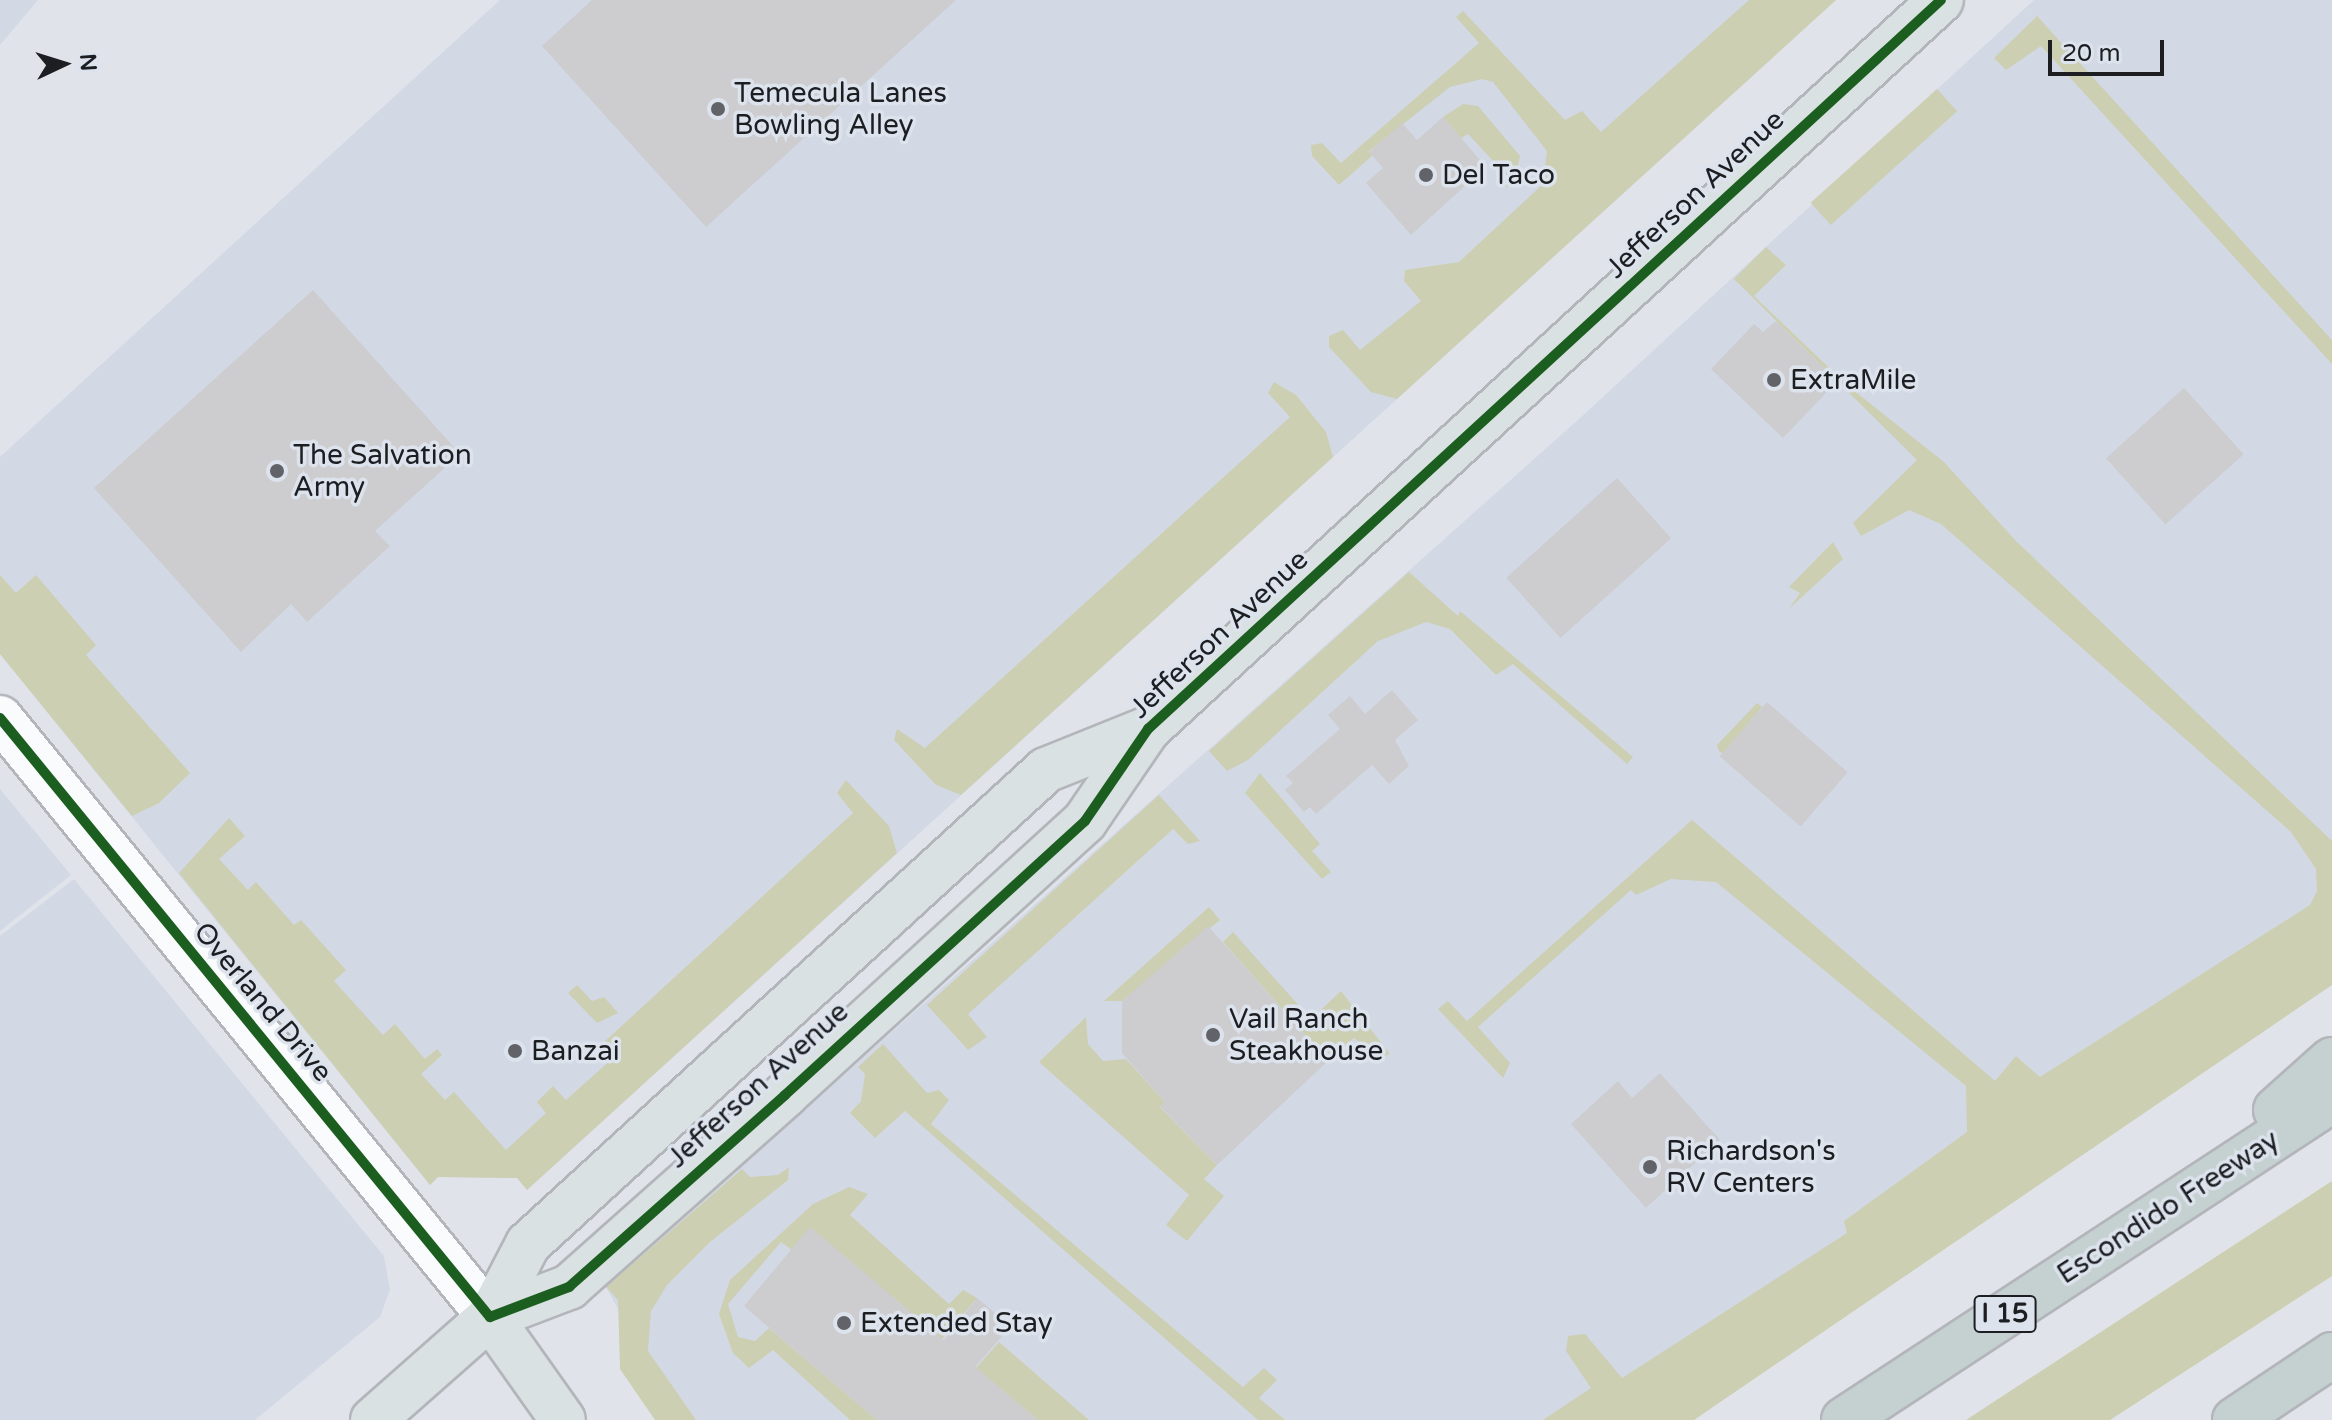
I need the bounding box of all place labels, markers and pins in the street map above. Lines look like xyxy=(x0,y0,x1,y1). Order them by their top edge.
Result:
place label: Temecula Lanes Bowling Alley xyxy=(734,76,947,142)
marker: Temecula Lanes Bowling Alley xyxy=(709,100,727,118)
place label: Del Taco xyxy=(1442,158,1555,192)
marker: Del Taco xyxy=(1417,166,1435,184)
place label: ExtraMile xyxy=(1790,363,1916,397)
marker: ExtraMile xyxy=(1765,371,1783,389)
place label: The Salvation Army xyxy=(293,438,472,504)
marker: The Salvation Army xyxy=(268,462,286,480)
place label: Vail Ranch Steakhouse xyxy=(1229,1002,1383,1068)
marker: Vail Ranch Steakhouse xyxy=(1204,1026,1222,1044)
place label: Banzai xyxy=(531,1034,620,1068)
marker: Banzai xyxy=(506,1042,524,1060)
place label: Richardson's RV Centers xyxy=(1666,1134,1836,1200)
marker: Richardson's RV Centers xyxy=(1641,1158,1659,1176)
place label: Extended Stay xyxy=(860,1306,1053,1340)
marker: Extended Stay xyxy=(835,1314,853,1332)

